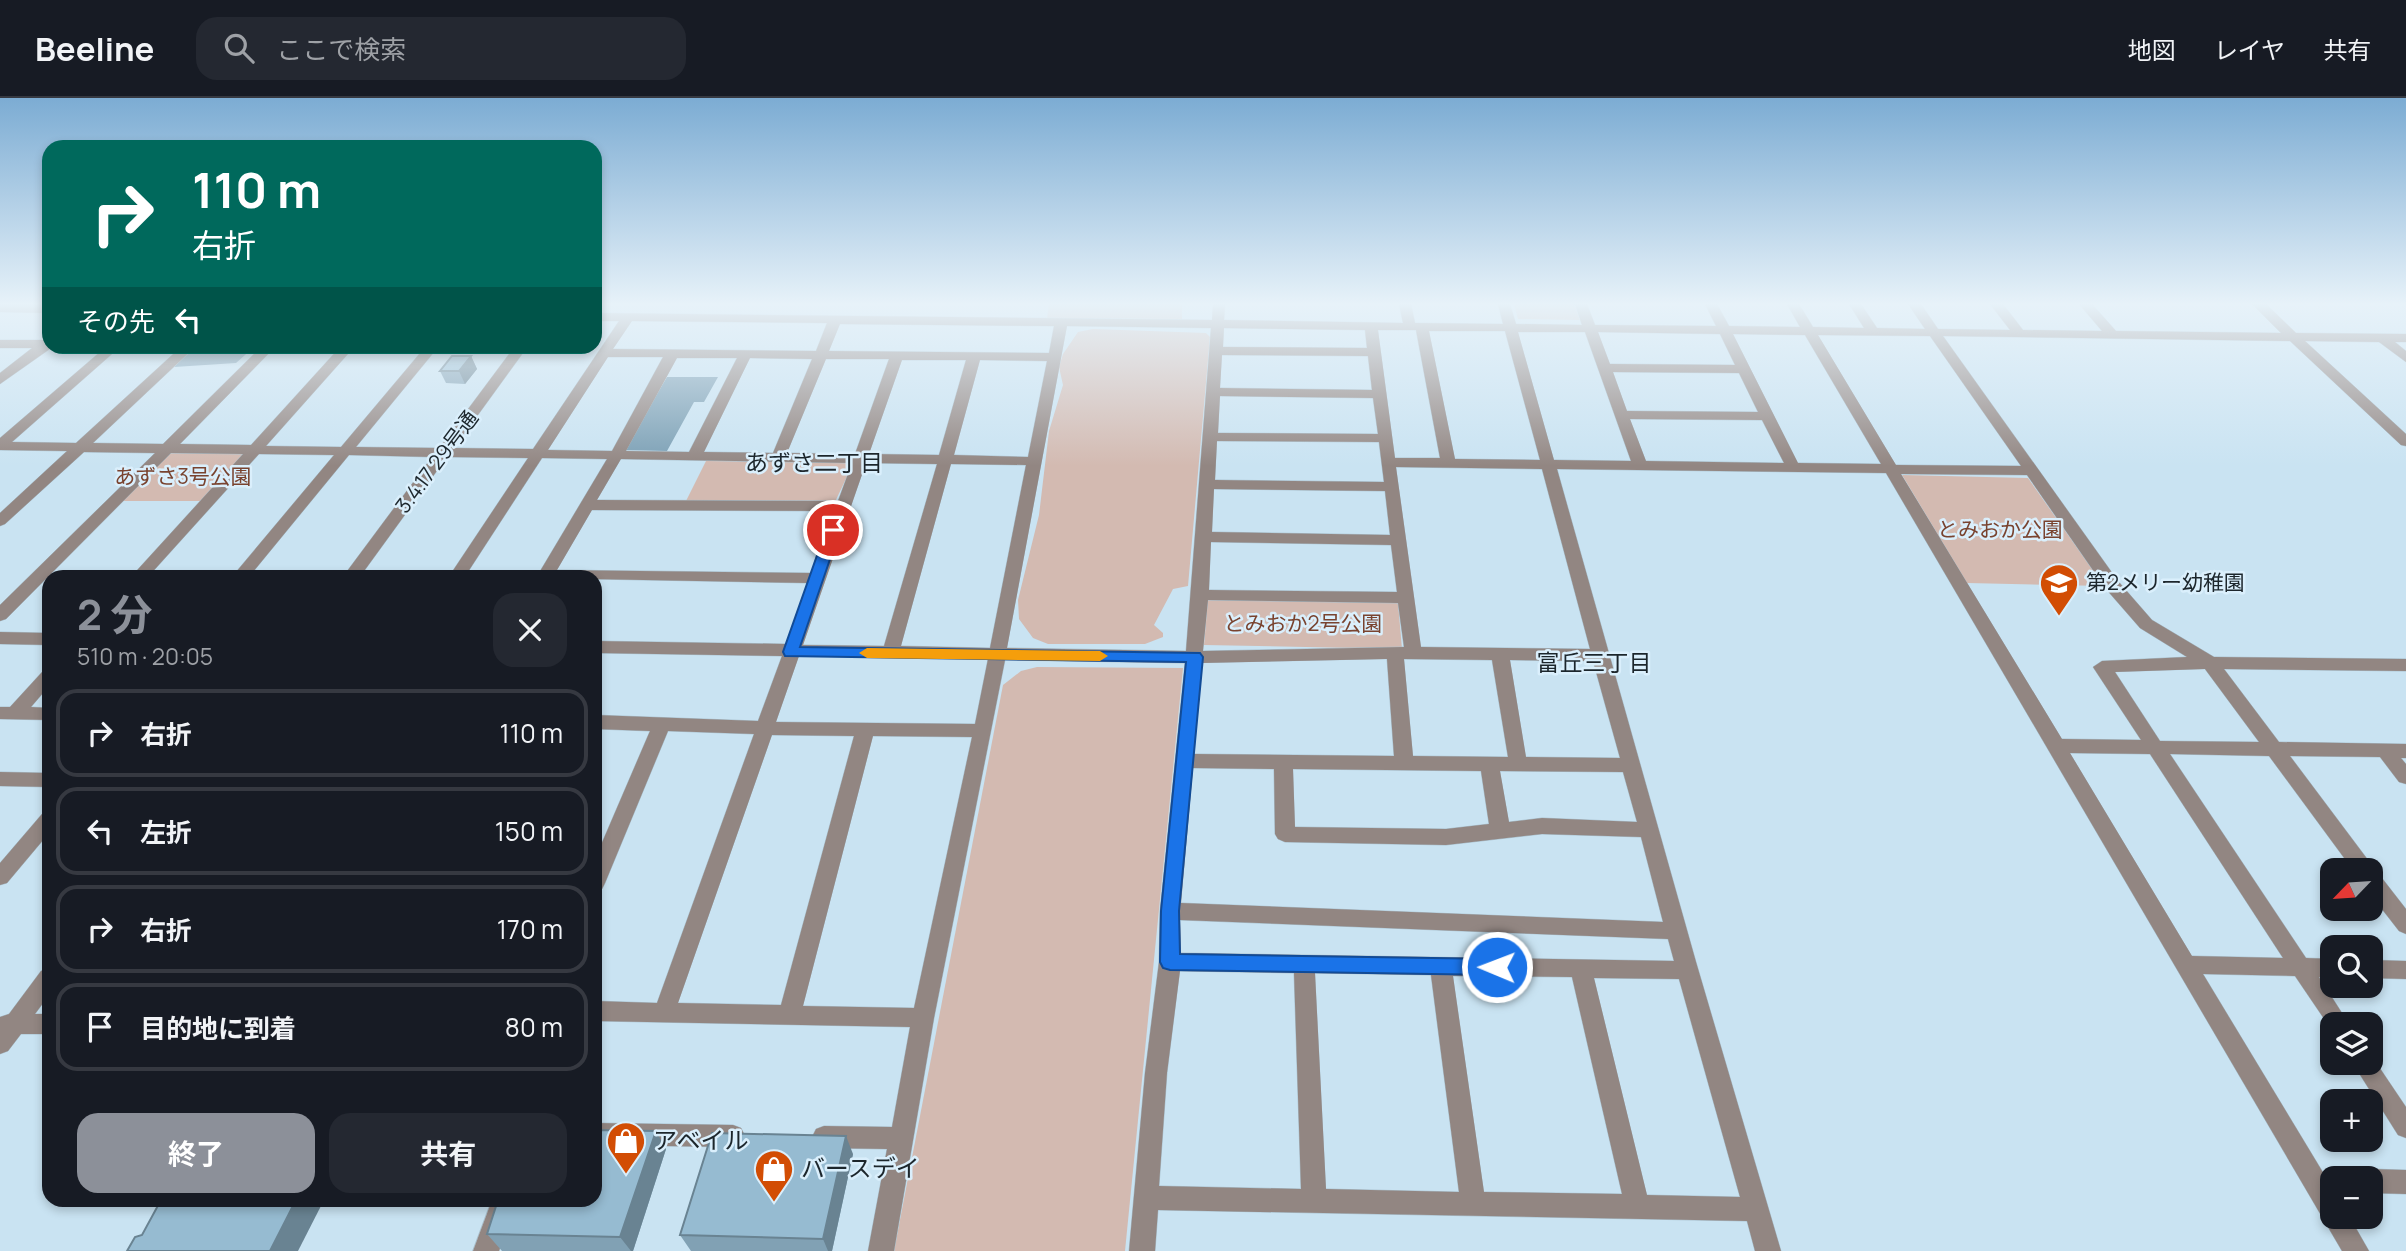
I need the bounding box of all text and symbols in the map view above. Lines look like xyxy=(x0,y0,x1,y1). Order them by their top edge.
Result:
search box xyxy=(196,17,686,80)
text: Beeline xyxy=(35,26,154,71)
icon: search xyxy=(220,29,258,67)
text: ここで検索 xyxy=(276,31,406,67)
text: 地図 xyxy=(2128,33,2176,66)
text: レイヤ xyxy=(2214,33,2285,66)
text: 共有 xyxy=(2323,33,2371,66)
text: 110 m xyxy=(192,156,321,223)
icon: right xyxy=(77,168,168,259)
text: 右折 xyxy=(192,223,256,267)
icon: left xyxy=(169,301,207,339)
text: その先 xyxy=(77,303,155,339)
street label: 3.4.17 29号通 xyxy=(388,404,484,518)
district label: あずさ二丁目 xyxy=(745,446,883,478)
park label: あずさ3号公園 xyxy=(114,462,252,490)
pin xyxy=(803,500,863,560)
icon: arrive xyxy=(814,511,852,549)
park label: とみおか公園 xyxy=(1937,515,2063,543)
school or university icon: 第2メリー幼稚園 xyxy=(2038,562,2080,617)
place label: 第2メリー幼稚園 xyxy=(2086,568,2245,596)
text: 2 分 xyxy=(77,585,152,643)
button: close xyxy=(493,593,567,667)
park label: とみおか2号公園 xyxy=(1224,609,1382,637)
text: 510 m · 20:05 xyxy=(77,640,213,672)
district label: 富丘三丁目 xyxy=(1537,646,1652,678)
icon: right xyxy=(81,714,119,752)
text: 110 m xyxy=(500,715,563,751)
text: 右折 xyxy=(140,716,192,752)
icon: left xyxy=(81,812,119,850)
text: 150 m xyxy=(495,813,563,849)
text: 左折 xyxy=(140,814,192,850)
north arrow xyxy=(2320,858,2384,920)
map controls xyxy=(2320,858,2383,1229)
icon: right xyxy=(81,910,119,948)
text: 170 m xyxy=(497,911,563,947)
text: 右折 xyxy=(140,912,192,948)
position arrow xyxy=(1460,930,1534,1004)
button: search xyxy=(2320,935,2383,998)
icon: arrive xyxy=(81,1008,119,1046)
text: 80 m xyxy=(505,1009,563,1045)
text: 目的地に到着 xyxy=(140,1010,296,1046)
button: layers xyxy=(2320,1012,2383,1075)
button: + xyxy=(2320,1089,2383,1152)
button: 終了 xyxy=(77,1113,315,1193)
button: 共有 xyxy=(329,1113,567,1193)
shop icon: アベイル xyxy=(605,1120,647,1175)
place label: アベイル xyxy=(653,1123,749,1156)
shop icon: バースデイ xyxy=(753,1148,795,1203)
place label: バースデイ xyxy=(801,1151,920,1184)
button: − xyxy=(2320,1166,2383,1229)

